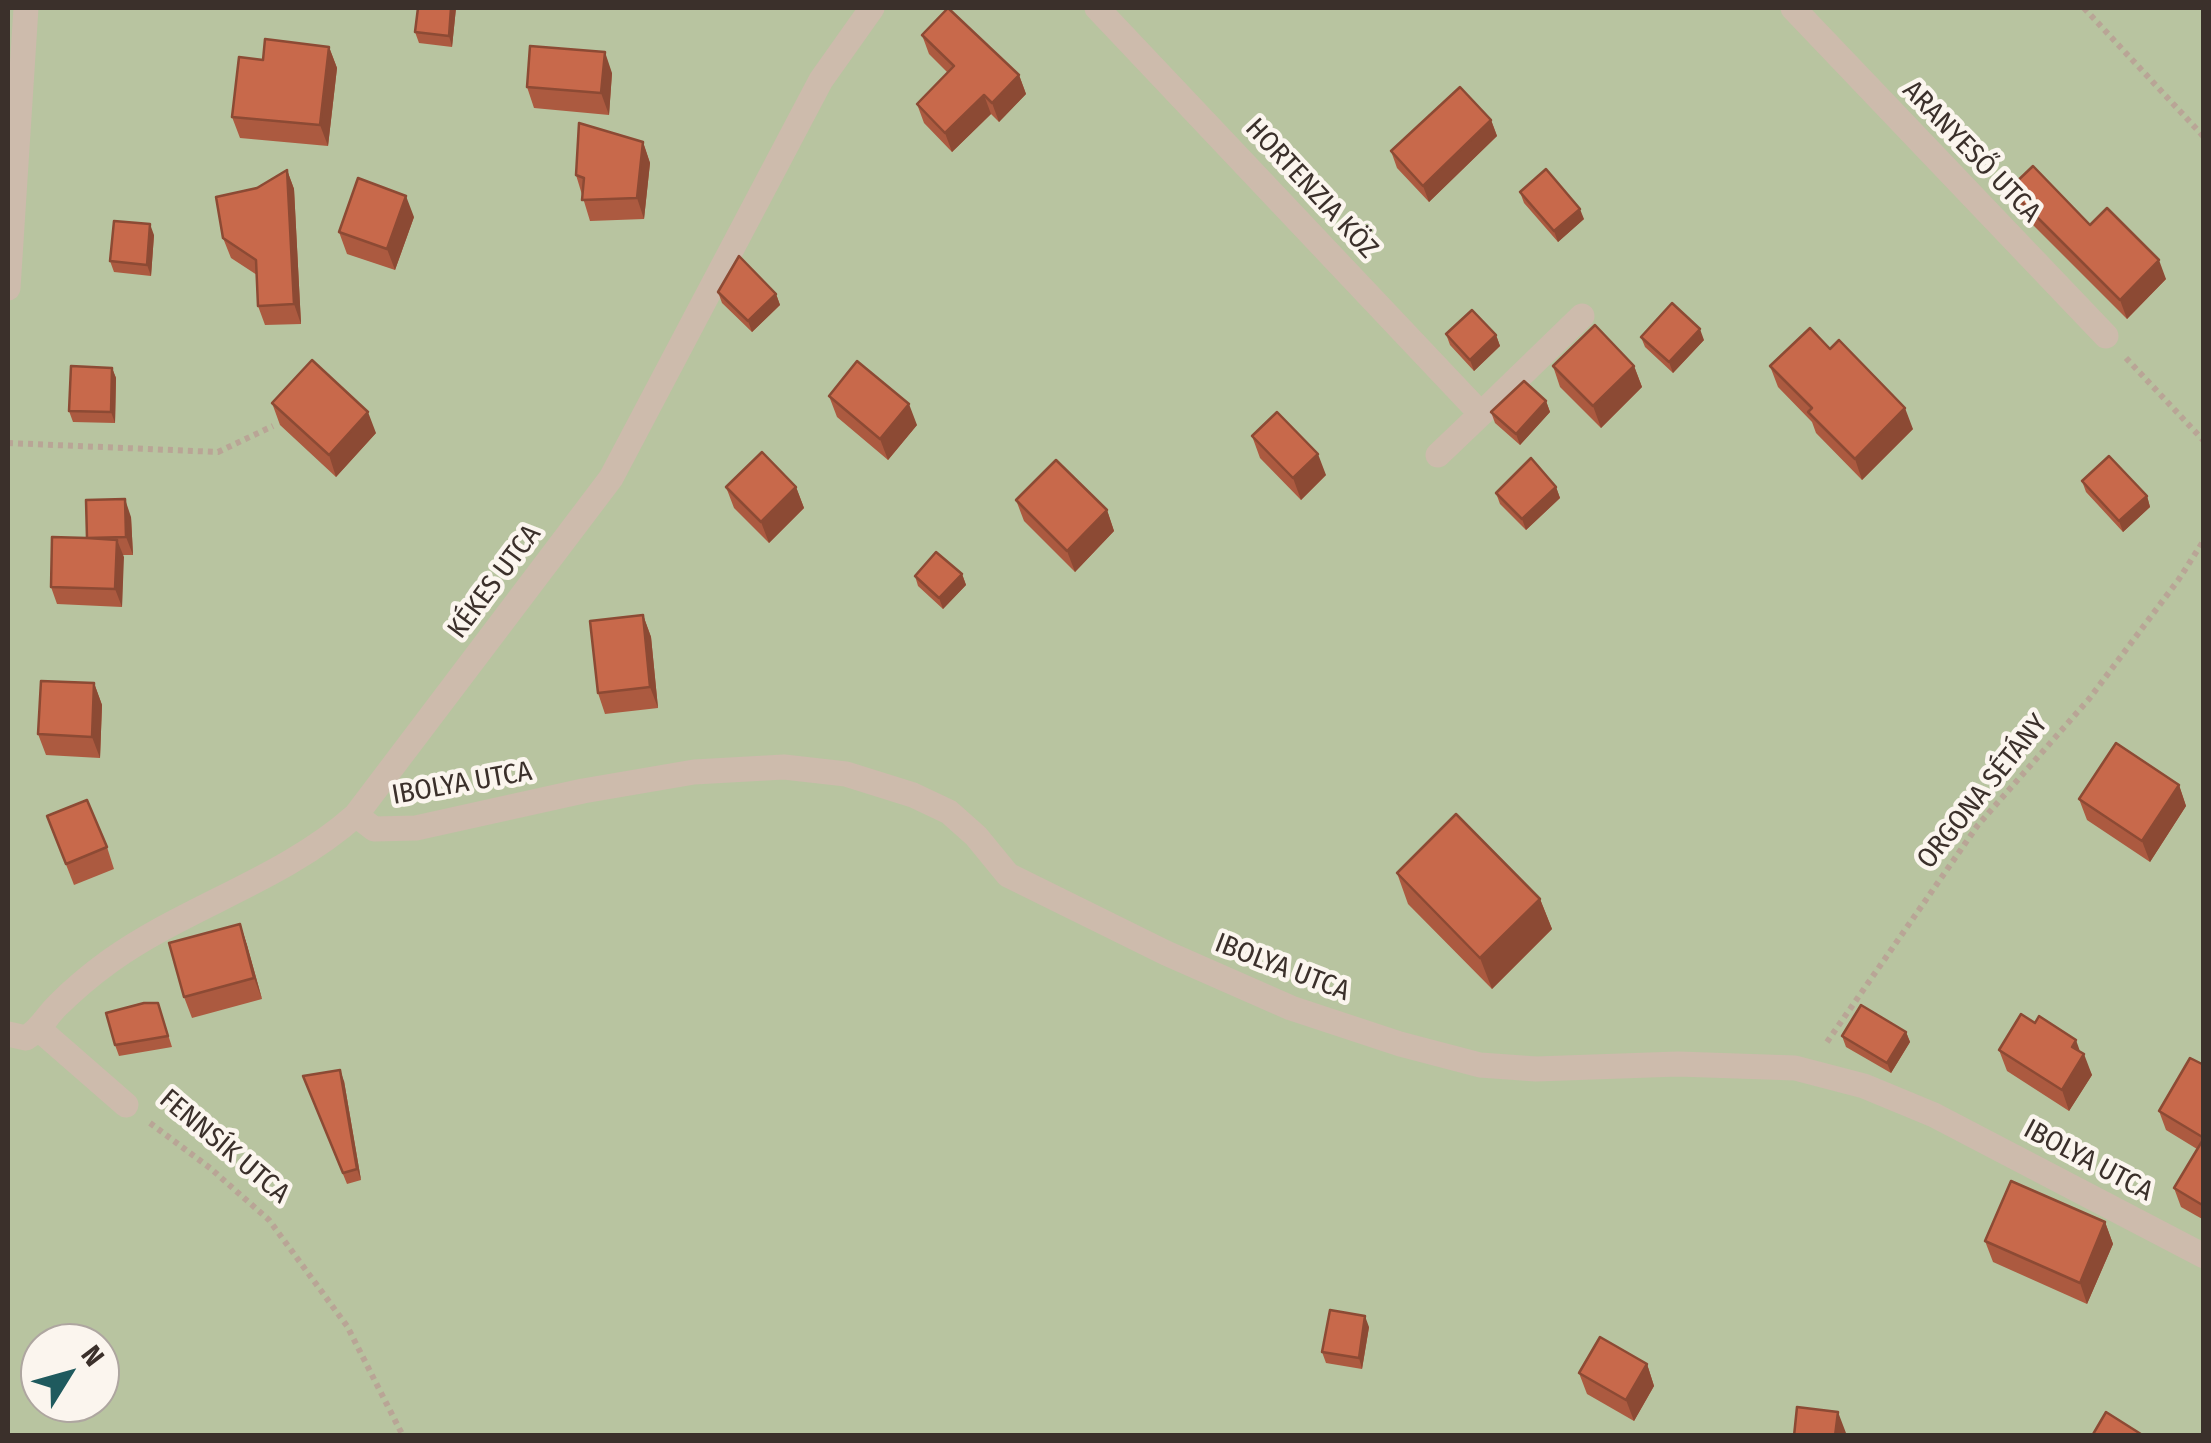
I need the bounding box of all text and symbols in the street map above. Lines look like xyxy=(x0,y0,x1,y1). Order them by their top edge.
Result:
street label: ARANYESŐ UTCA xyxy=(1895,74,2047,230)
street label: HORTENZIA KÖZ xyxy=(1238,112,1384,266)
street label: KÉKES UTCA xyxy=(441,519,549,645)
street label: ORGONA SÉTÁNY xyxy=(1911,708,2055,876)
street label: IBOLYA UTCA xyxy=(389,755,535,813)
street label: IBOLYA UTCA xyxy=(1210,927,1354,1009)
street label: FENNSÍK UTCA xyxy=(152,1083,296,1211)
street label: IBOLYA UTCA xyxy=(2018,1113,2158,1209)
north arrow xyxy=(20,1323,120,1423)
text: N xyxy=(75,1339,111,1372)

